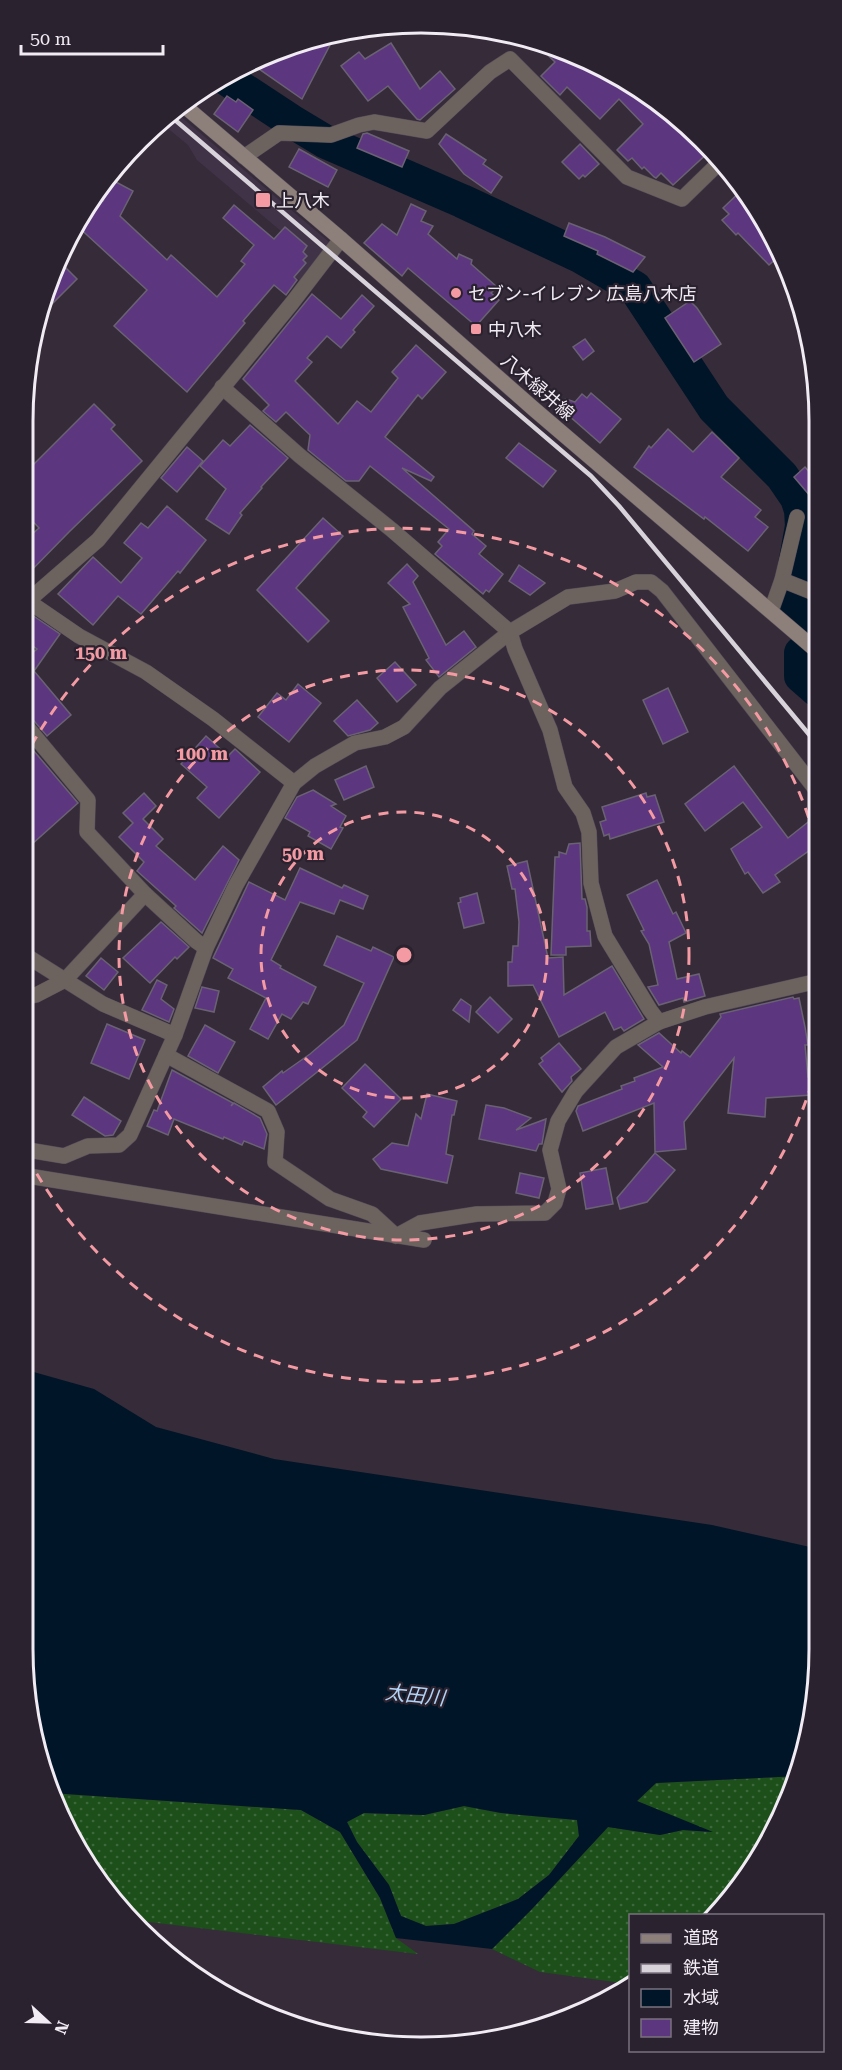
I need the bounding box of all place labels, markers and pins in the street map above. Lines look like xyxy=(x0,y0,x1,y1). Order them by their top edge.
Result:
place label: 上八木 xyxy=(276,190,330,211)
marker: 上八木 xyxy=(254,191,272,209)
place label: セブン-イレブン 広島八木店 xyxy=(468,283,697,304)
marker: セブン-イレブン 広島八木店 xyxy=(449,286,463,300)
place label: 中八木 xyxy=(488,319,542,340)
marker: 中八木 xyxy=(469,322,483,336)
centre of rings xyxy=(394,945,414,965)

